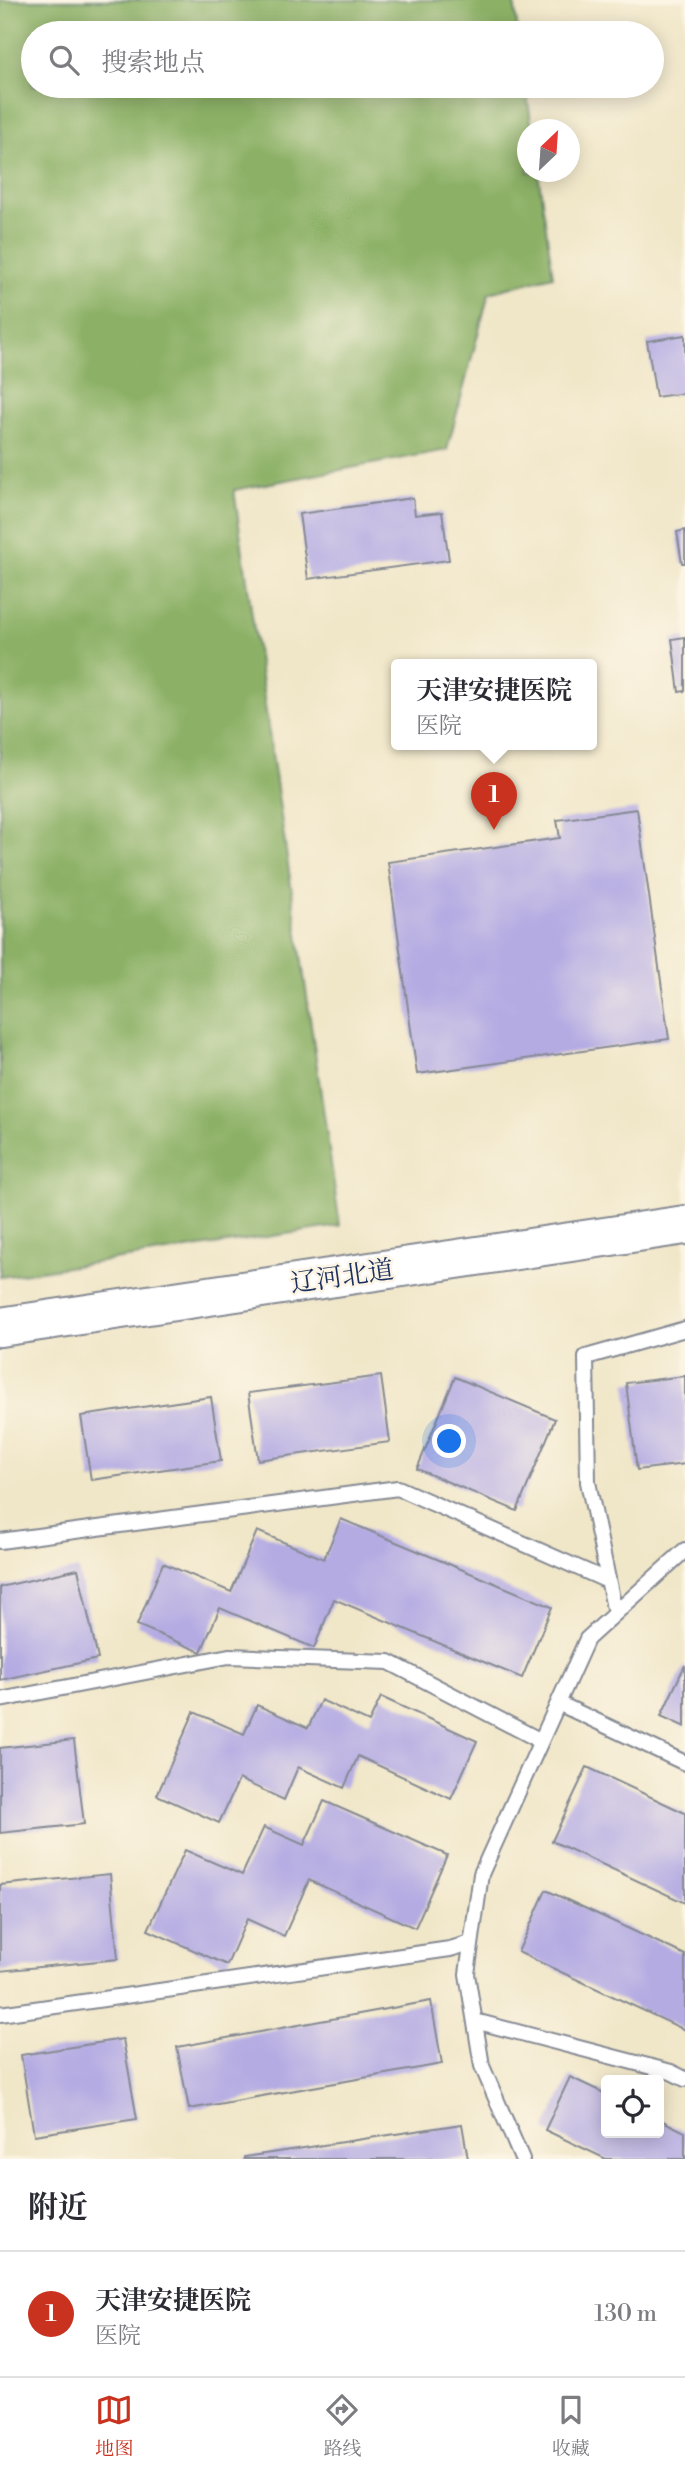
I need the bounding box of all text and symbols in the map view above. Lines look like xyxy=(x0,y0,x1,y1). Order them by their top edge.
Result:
search box xyxy=(21,21,664,98)
icon: search xyxy=(45,41,83,79)
text: 搜索地点 xyxy=(101,47,205,79)
north arrow xyxy=(517,119,580,182)
popup xyxy=(391,659,597,750)
text: 天津安捷医院 xyxy=(416,675,572,707)
text: 医院 xyxy=(416,712,462,740)
pin: 1 xyxy=(471,772,517,830)
street label: 辽河北道 xyxy=(288,1254,396,1300)
your location xyxy=(432,1424,466,1458)
map controls xyxy=(601,2075,664,2138)
button: locate xyxy=(601,2075,664,2138)
text: 附近 xyxy=(28,2189,88,2227)
text: 天津安捷医院 xyxy=(95,2285,251,2317)
text: 1 xyxy=(45,2300,57,2328)
text: 130 m xyxy=(594,2300,657,2328)
text: 医院 xyxy=(95,2322,141,2350)
tab: 地图 xyxy=(95,2391,133,2461)
tab: 路线 xyxy=(323,2391,362,2461)
tab: 收藏 xyxy=(552,2391,590,2461)

